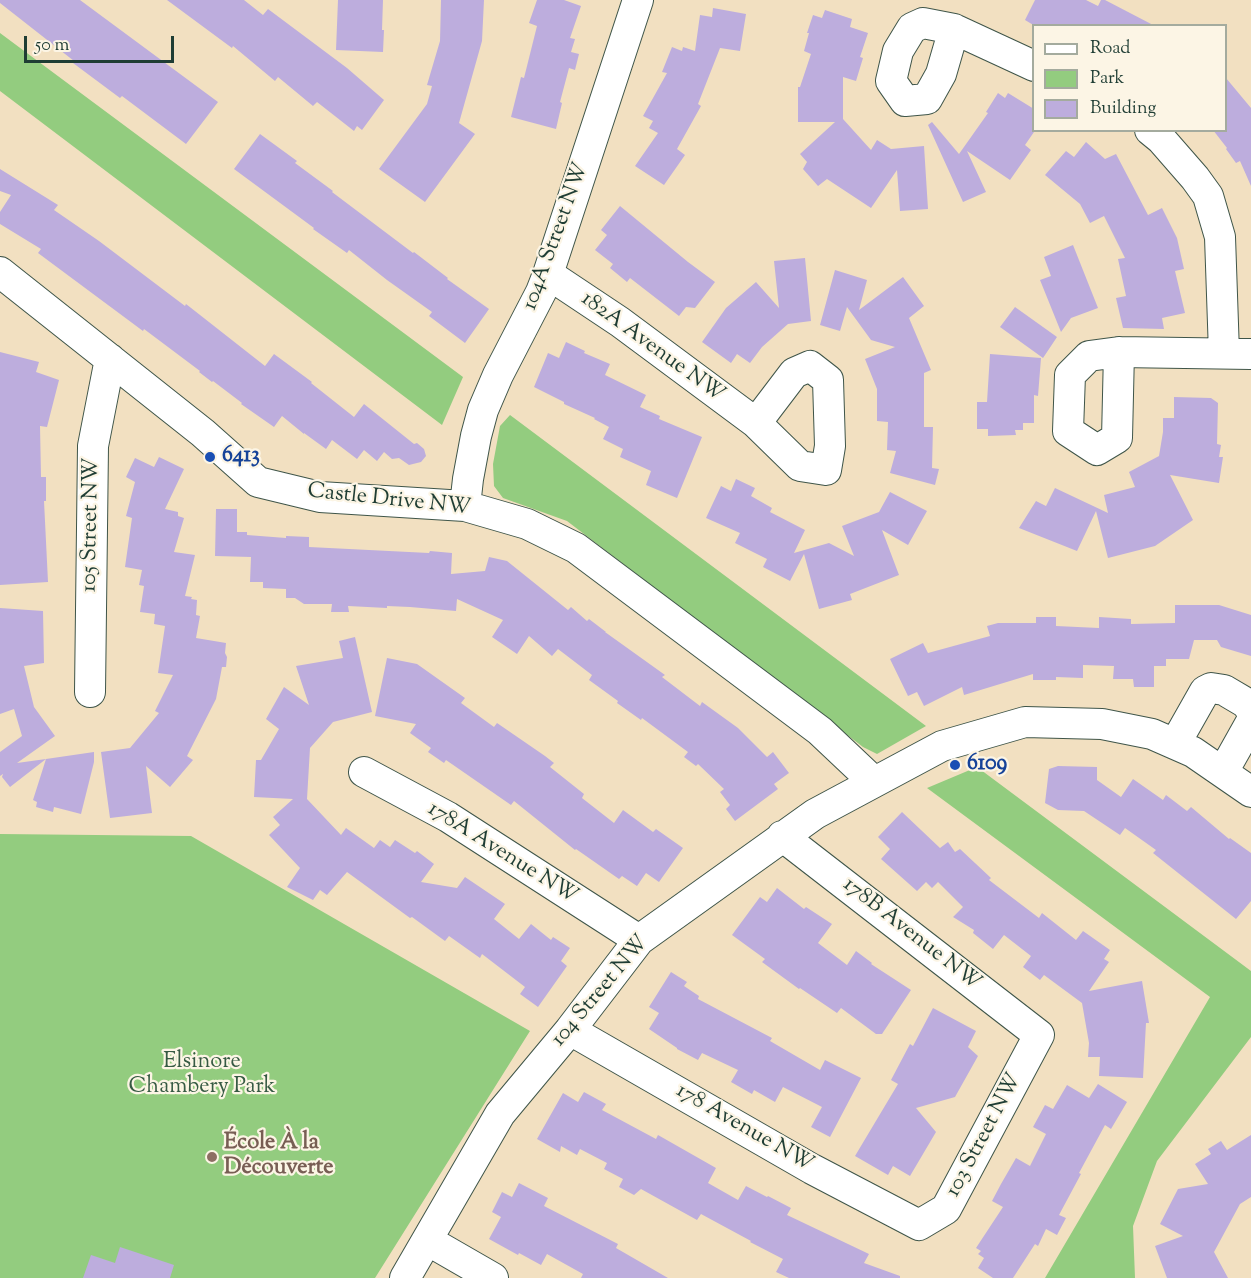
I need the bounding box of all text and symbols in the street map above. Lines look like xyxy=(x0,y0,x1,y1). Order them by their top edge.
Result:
scale bar xyxy=(27,24,177,62)
legend xyxy=(1032,24,1227,132)
text: 50 m xyxy=(35,33,69,59)
text: Road xyxy=(1090,36,1130,62)
text: Park xyxy=(1090,66,1124,92)
text: Building xyxy=(1090,96,1156,122)
street label: 104A Street NW xyxy=(518,160,596,314)
street label: 182A Avenue NW xyxy=(575,287,729,409)
place label: 6413 xyxy=(222,444,260,470)
marker: 6413 xyxy=(203,450,217,464)
street label: 105 Street NW xyxy=(78,457,106,593)
street label: Castle Drive NW xyxy=(306,479,472,523)
place label: 6109 xyxy=(967,752,1007,778)
marker: 6109 xyxy=(948,758,962,772)
street label: 178A Avenue NW xyxy=(422,797,582,911)
street label: 178B Avenue NW xyxy=(837,873,985,997)
street label: 104 Street NW xyxy=(547,931,655,1053)
park label: Elsinore Chambery Park xyxy=(128,1050,276,1102)
street label: 103 Street NW xyxy=(941,1070,1029,1202)
street label: 178 Avenue NW xyxy=(671,1079,817,1179)
place label: École À la Découverte xyxy=(224,1131,333,1182)
marker: École À la Découverte xyxy=(205,1150,219,1164)

